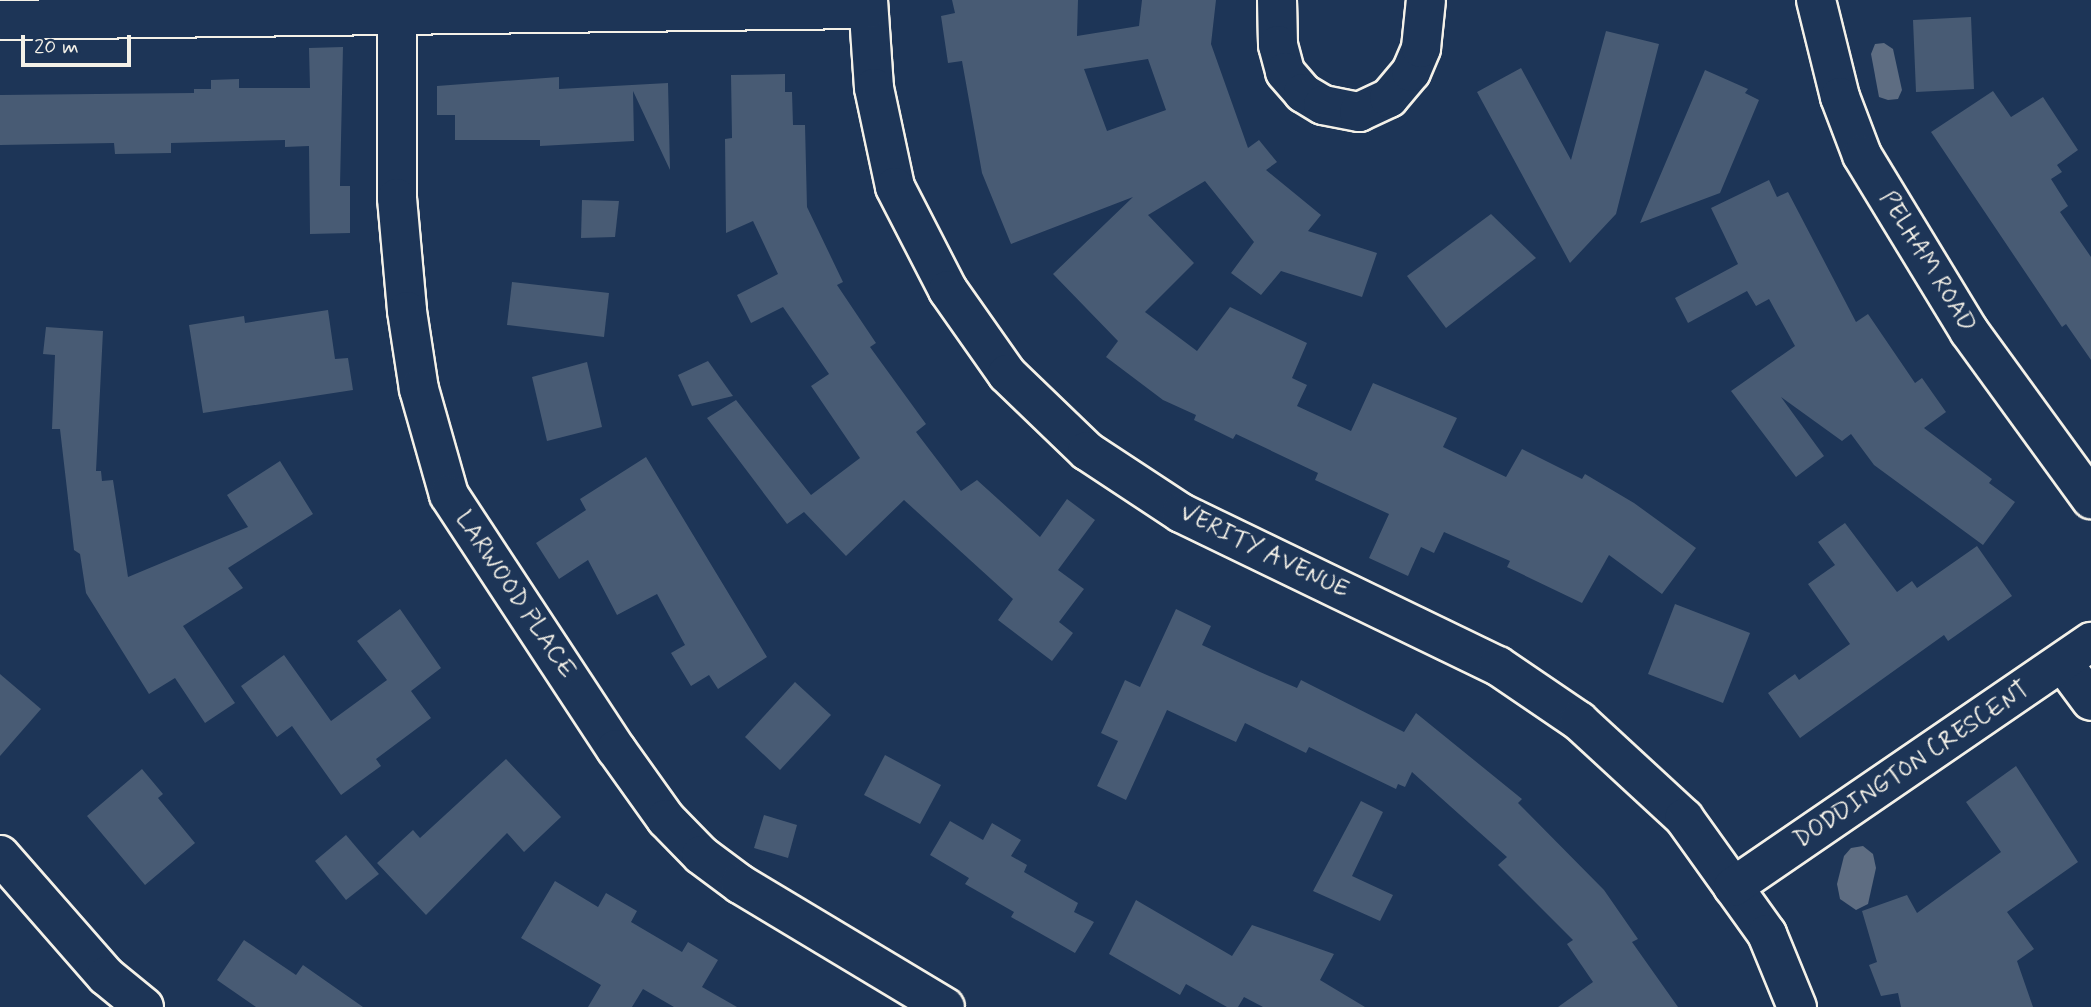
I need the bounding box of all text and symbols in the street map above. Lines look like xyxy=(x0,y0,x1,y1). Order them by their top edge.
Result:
scale bar xyxy=(24,21,135,65)
text: 20 m xyxy=(34,33,79,61)
street label: PELHAM ROAD xyxy=(1872,186,1982,338)
street label: VERITY AVENUE xyxy=(1173,498,1355,606)
street label: LARWOOD PLACE xyxy=(449,507,581,683)
street label: DODDINGTON CRESCENT xyxy=(1786,673,2038,857)

